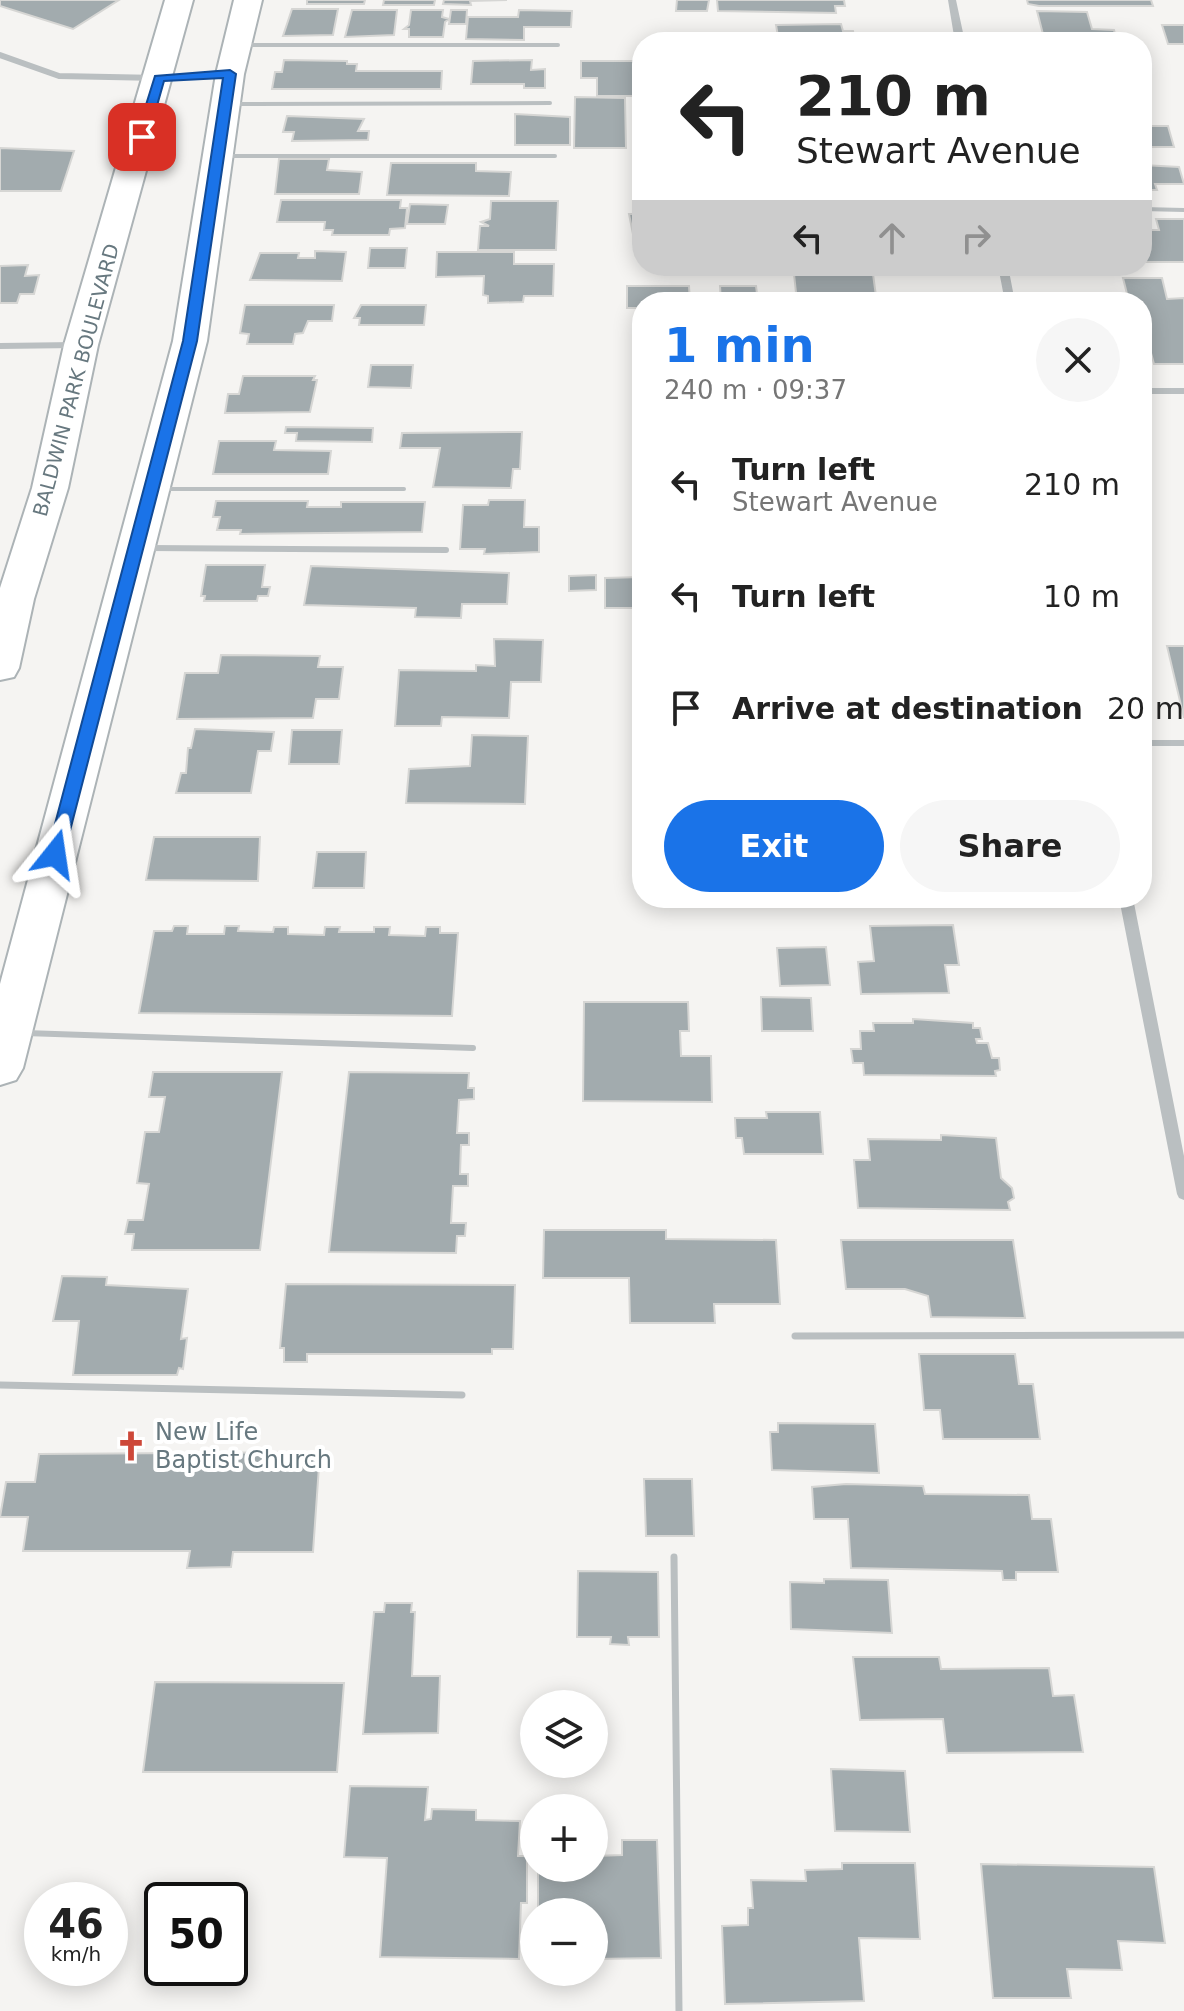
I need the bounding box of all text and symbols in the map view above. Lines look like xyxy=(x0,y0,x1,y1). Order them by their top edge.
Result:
text: 210 m xyxy=(796,63,991,128)
icon: left xyxy=(664,64,768,168)
pin xyxy=(108,103,176,171)
icon: arrive xyxy=(120,115,164,159)
text: Stewart Avenue xyxy=(796,130,1081,171)
icon: left xyxy=(786,216,830,260)
icon: ahead xyxy=(870,216,914,260)
icon: right xyxy=(954,216,998,260)
street label: BALDWIN PARK BOULEVARD xyxy=(28,241,124,519)
text: 1 min xyxy=(664,317,815,373)
button: close xyxy=(1036,318,1120,402)
text: 240 m · 09:37 xyxy=(664,375,847,405)
text: Turn left xyxy=(732,452,875,487)
icon: left xyxy=(664,462,708,506)
text: 210 m xyxy=(1024,467,1120,502)
text: Stewart Avenue xyxy=(732,487,938,517)
icon: left xyxy=(664,574,708,618)
text: Turn left xyxy=(732,579,875,614)
text: 10 m xyxy=(1043,579,1120,614)
icon: arrive xyxy=(664,686,708,730)
text: Arrive at destination xyxy=(732,691,1083,726)
text: 20 m xyxy=(1107,691,1184,726)
button: Exit xyxy=(664,800,884,892)
button: Share xyxy=(900,800,1120,892)
position arrow xyxy=(13,812,97,896)
place label: New Life Baptist Church xyxy=(155,1418,332,1474)
church icon: New Life Baptist Church xyxy=(114,1429,148,1463)
map controls xyxy=(520,1690,608,1986)
button: layers xyxy=(520,1690,608,1778)
button: + xyxy=(520,1794,608,1882)
speed limit sign: 50 xyxy=(144,1882,248,1986)
button: − xyxy=(520,1898,608,1986)
text: 46 xyxy=(48,1901,104,1947)
text: km/h xyxy=(51,1942,101,1966)

